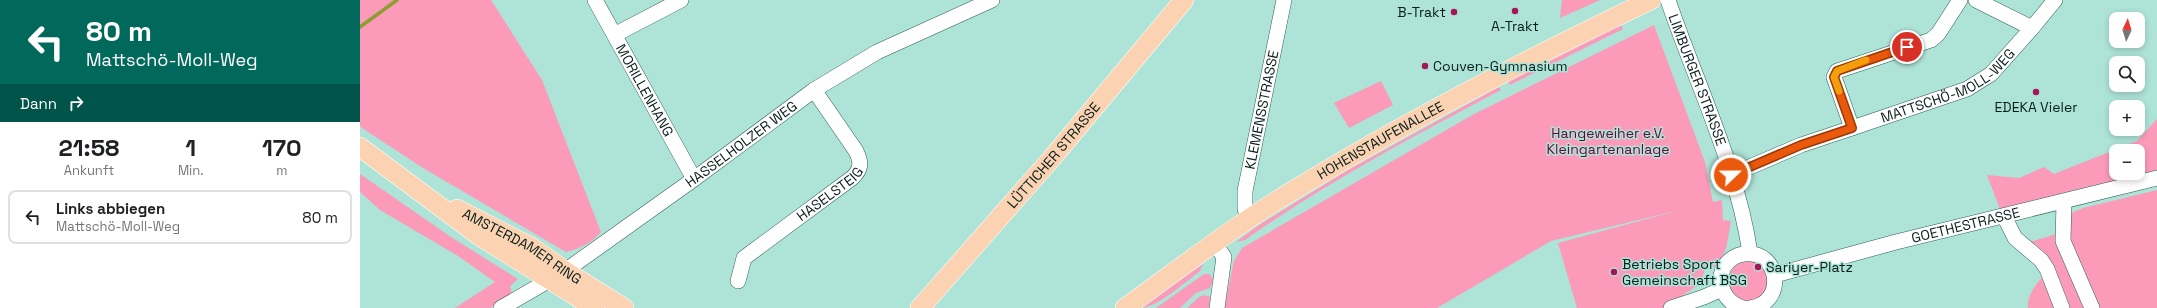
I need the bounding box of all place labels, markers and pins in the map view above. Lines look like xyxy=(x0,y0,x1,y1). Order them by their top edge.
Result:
place label: B-Trakt xyxy=(1397,3,1446,21)
marker: A-Trakt xyxy=(1510,6,1520,16)
marker: B-Trakt xyxy=(1449,7,1459,17)
place label: A-Trakt xyxy=(1491,17,1539,35)
pin xyxy=(1890,30,1924,64)
place label: Couven-Gymnasium xyxy=(1433,57,1568,75)
marker: Couven-Gymnasium xyxy=(1420,61,1430,71)
marker: EDEKA Vieler xyxy=(2031,87,2041,97)
place label: EDEKA Vieler xyxy=(1994,98,2078,116)
place label: Betriebs Sport Gemeinschaft BSG xyxy=(1622,255,1747,289)
place label: Sariyer-Platz xyxy=(1766,258,1853,276)
marker: Sariyer-Platz xyxy=(1753,262,1763,272)
marker: Betriebs Sport Gemeinschaft BSG xyxy=(1609,267,1619,277)

